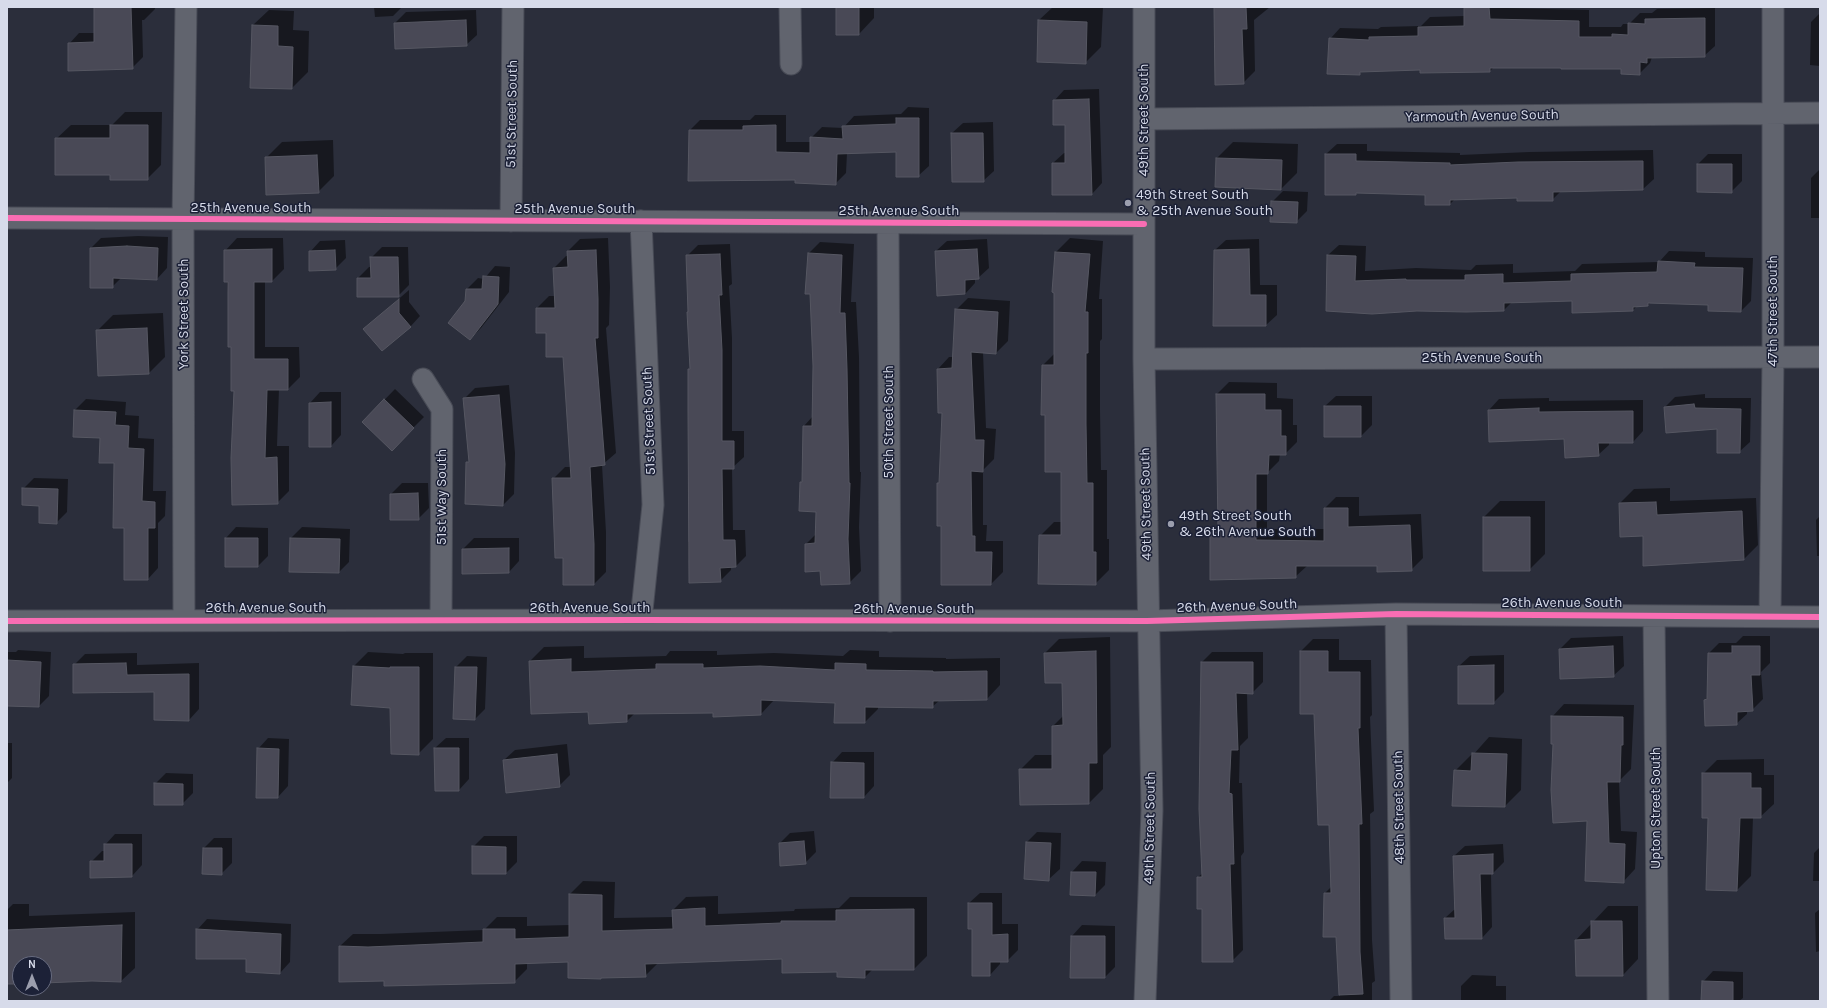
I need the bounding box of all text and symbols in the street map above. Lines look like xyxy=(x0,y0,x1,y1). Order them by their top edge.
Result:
street label: 51st Street South xyxy=(503,60,521,168)
street label: 49th Street South xyxy=(1136,63,1152,177)
street label: Yarmouth Avenue South xyxy=(1405,106,1559,126)
place label: 49th Street South & 25th Avenue South xyxy=(1136,187,1273,220)
marker: 49th Street South & 25th Avenue South xyxy=(1123,198,1133,208)
street label: 25th Avenue South xyxy=(191,200,311,216)
street label: 25th Avenue South xyxy=(515,201,635,217)
street label: 25th Avenue South xyxy=(839,203,959,219)
street label: 47th Street South xyxy=(1765,255,1781,367)
street label: York Street South xyxy=(176,259,192,369)
street label: 25th Avenue South xyxy=(1422,350,1542,366)
street label: 50th Street South xyxy=(881,365,897,479)
street label: 51st Street South xyxy=(639,366,659,476)
street label: 49th Street South xyxy=(1137,447,1155,561)
street label: 51st Way South xyxy=(434,449,450,545)
place label: 49th Street South & 26th Avenue South xyxy=(1179,508,1316,540)
marker: 49th Street South & 26th Avenue South xyxy=(1166,519,1176,529)
street label: 26th Avenue South xyxy=(1176,595,1298,617)
street label: 26th Avenue South xyxy=(1502,595,1622,611)
street label: 26th Avenue South xyxy=(206,600,326,616)
street label: 26th Avenue South xyxy=(530,600,650,616)
street label: 26th Avenue South xyxy=(854,601,974,617)
street label: Upton Street South xyxy=(1648,747,1664,869)
street label: 48th Street South xyxy=(1390,750,1408,864)
street label: 49th Street South xyxy=(1141,771,1159,885)
north arrow xyxy=(12,956,52,996)
text: N xyxy=(28,958,36,971)

